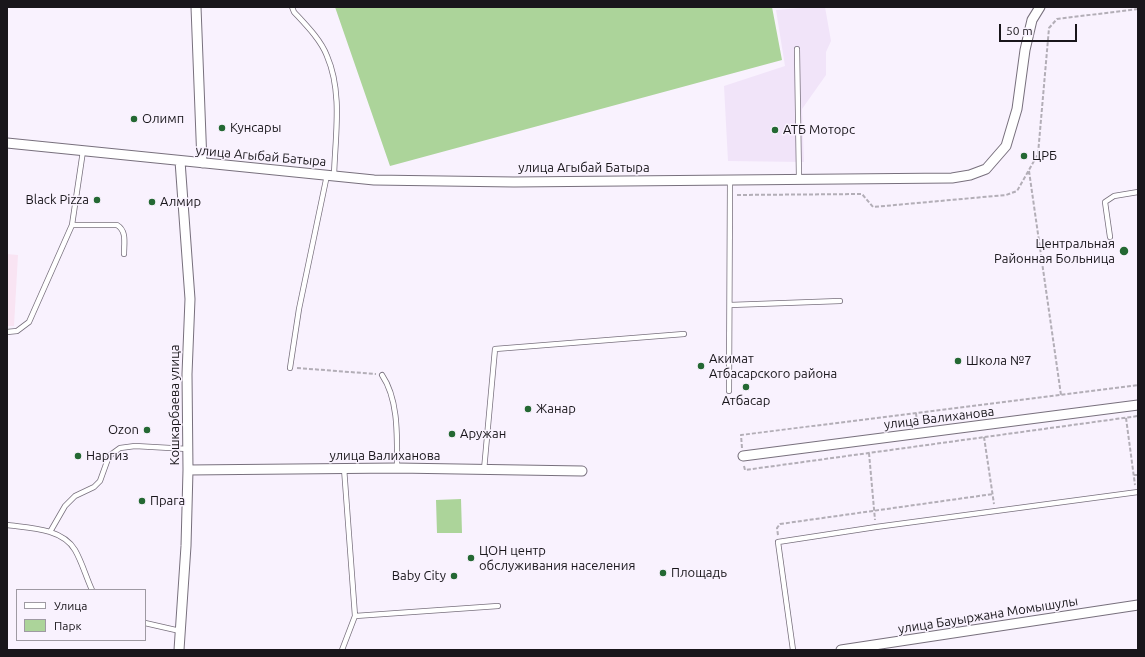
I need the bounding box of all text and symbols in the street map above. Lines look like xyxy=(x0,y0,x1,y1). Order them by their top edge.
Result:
scale bar xyxy=(1001,16,1079,42)
text: 50 m xyxy=(1006,24,1033,37)
place label: Олимп xyxy=(142,111,184,127)
marker: Олимп xyxy=(129,114,139,124)
place label: Кунсары xyxy=(230,120,281,136)
place label: АТБ Моторс xyxy=(783,122,855,138)
marker: Кунсары xyxy=(217,123,227,133)
marker: АТБ Моторс xyxy=(770,125,780,135)
street label: улица Агыбай Батыра xyxy=(195,143,327,169)
place label: ЦРБ xyxy=(1032,148,1057,164)
marker: ЦРБ xyxy=(1019,151,1029,161)
street label: улица Агыбай Батыра xyxy=(518,160,650,176)
place label: Black Pizza xyxy=(25,192,89,208)
place label: Алмир xyxy=(160,194,201,210)
marker: Black Pizza xyxy=(92,195,102,205)
marker: Алмир xyxy=(147,197,157,207)
place label: Центральная Районная Больница xyxy=(994,236,1115,267)
marker: Центральная Районная Больница xyxy=(1118,245,1130,257)
street label: Кошкарбаева улица xyxy=(167,345,183,465)
place label: Акимат Атбасарского района xyxy=(709,351,837,382)
place label: Школа №7 xyxy=(966,353,1032,369)
marker: Школа №7 xyxy=(953,356,963,366)
marker: Акимат Атбасарского района xyxy=(696,361,706,371)
marker: Атбасар xyxy=(741,382,751,392)
place label: Атбасар xyxy=(722,393,770,409)
place label: Жанар xyxy=(536,401,576,417)
street label: улица Валиханова xyxy=(883,403,995,433)
marker: Жанар xyxy=(523,404,533,414)
place label: Ozon xyxy=(108,422,139,438)
marker: Ozon xyxy=(142,425,152,435)
place label: Аружан xyxy=(460,426,506,442)
marker: Аружан xyxy=(447,429,457,439)
place label: Наргиз xyxy=(86,448,129,464)
street label: улица Валиханова xyxy=(329,448,441,464)
marker: Наргиз xyxy=(73,451,83,461)
place label: Прага xyxy=(150,493,185,509)
marker: Прага xyxy=(137,496,147,506)
place label: ЦОН центр обслуживания населения xyxy=(479,543,635,574)
marker: ЦОН центр обслуживания населения xyxy=(466,553,476,563)
place label: Площадь xyxy=(671,565,727,581)
place label: Baby City xyxy=(392,568,446,584)
marker: Площадь xyxy=(658,568,668,578)
marker: Baby City xyxy=(449,571,459,581)
legend xyxy=(16,589,146,641)
street label: улица Бауыржана Момышулы xyxy=(897,593,1079,637)
text: Улица xyxy=(54,599,87,612)
text: Парк xyxy=(54,619,82,632)

